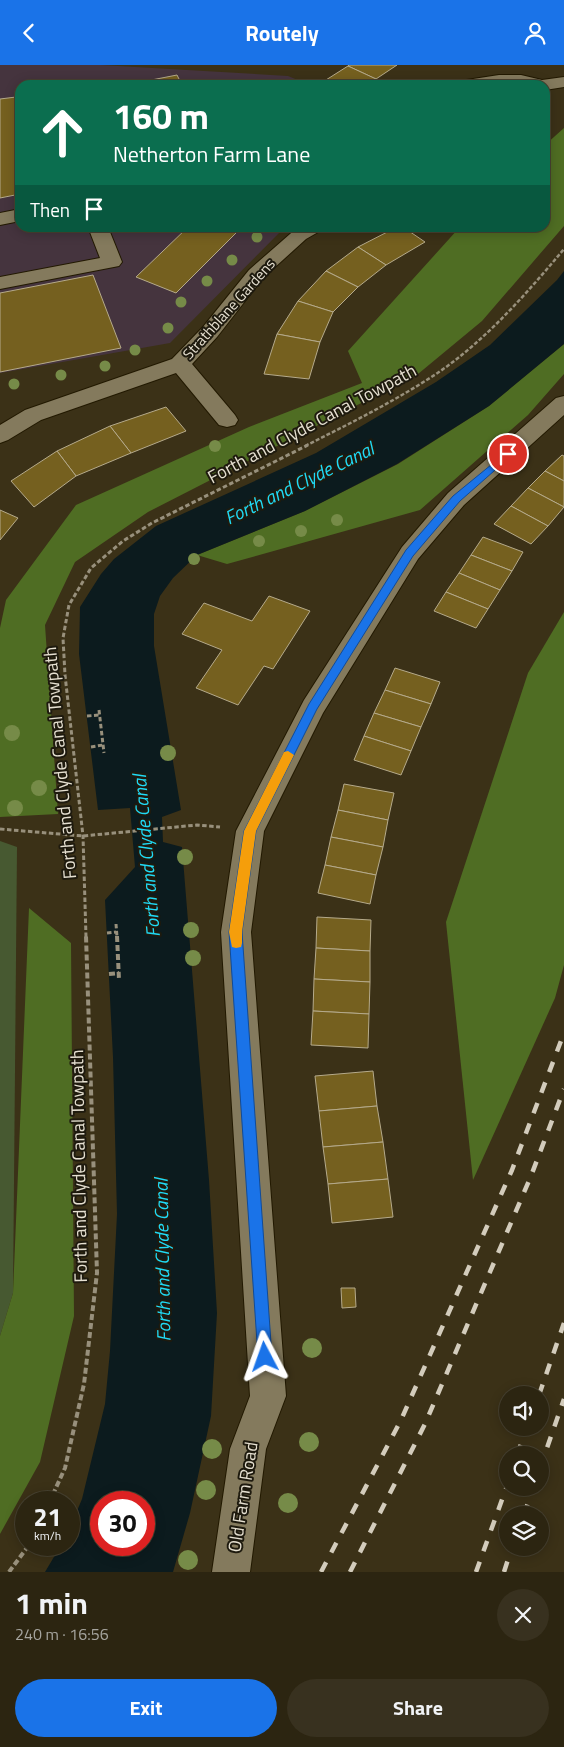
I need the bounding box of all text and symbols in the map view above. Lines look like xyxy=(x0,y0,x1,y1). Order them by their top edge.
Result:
text: Routely xyxy=(245,16,319,50)
icon: back xyxy=(15,19,43,47)
icon: person xyxy=(521,19,549,47)
text: 160 m xyxy=(113,89,209,143)
icon: ahead xyxy=(30,100,95,165)
text: Netherton Farm Lane xyxy=(113,137,310,171)
text: Then xyxy=(30,195,70,224)
icon: arrive xyxy=(80,195,108,223)
street label: Strathblane Gardens xyxy=(177,253,280,364)
street label: Forth and Clyde Canal Towpath xyxy=(204,360,420,488)
pin xyxy=(487,433,529,475)
water label: Forth and Clyde Canal xyxy=(221,437,377,529)
icon: arrive xyxy=(494,440,522,468)
street label: Forth and Clyde Canal Towpath xyxy=(36,646,83,880)
water label: Forth and Clyde Canal xyxy=(124,772,167,939)
street label: Forth and Clyde Canal Towpath xyxy=(63,1049,94,1283)
water label: Forth and Clyde Canal xyxy=(146,1176,177,1342)
position arrow xyxy=(238,1330,290,1382)
map controls xyxy=(499,1386,549,1556)
button: sound xyxy=(499,1386,549,1436)
street label: Old Farm Road xyxy=(220,1440,265,1554)
button: search xyxy=(499,1446,549,1496)
speed limit sign: 30 xyxy=(90,1491,155,1556)
text: 21 xyxy=(33,1498,62,1536)
button: layers xyxy=(499,1506,549,1556)
text: km/h xyxy=(34,1526,61,1545)
text: 1 min xyxy=(15,1580,88,1626)
button: close xyxy=(497,1589,549,1641)
text: 240 m · 16:56 xyxy=(15,1622,109,1646)
button: Exit xyxy=(15,1679,277,1737)
button: Share xyxy=(287,1679,549,1737)

